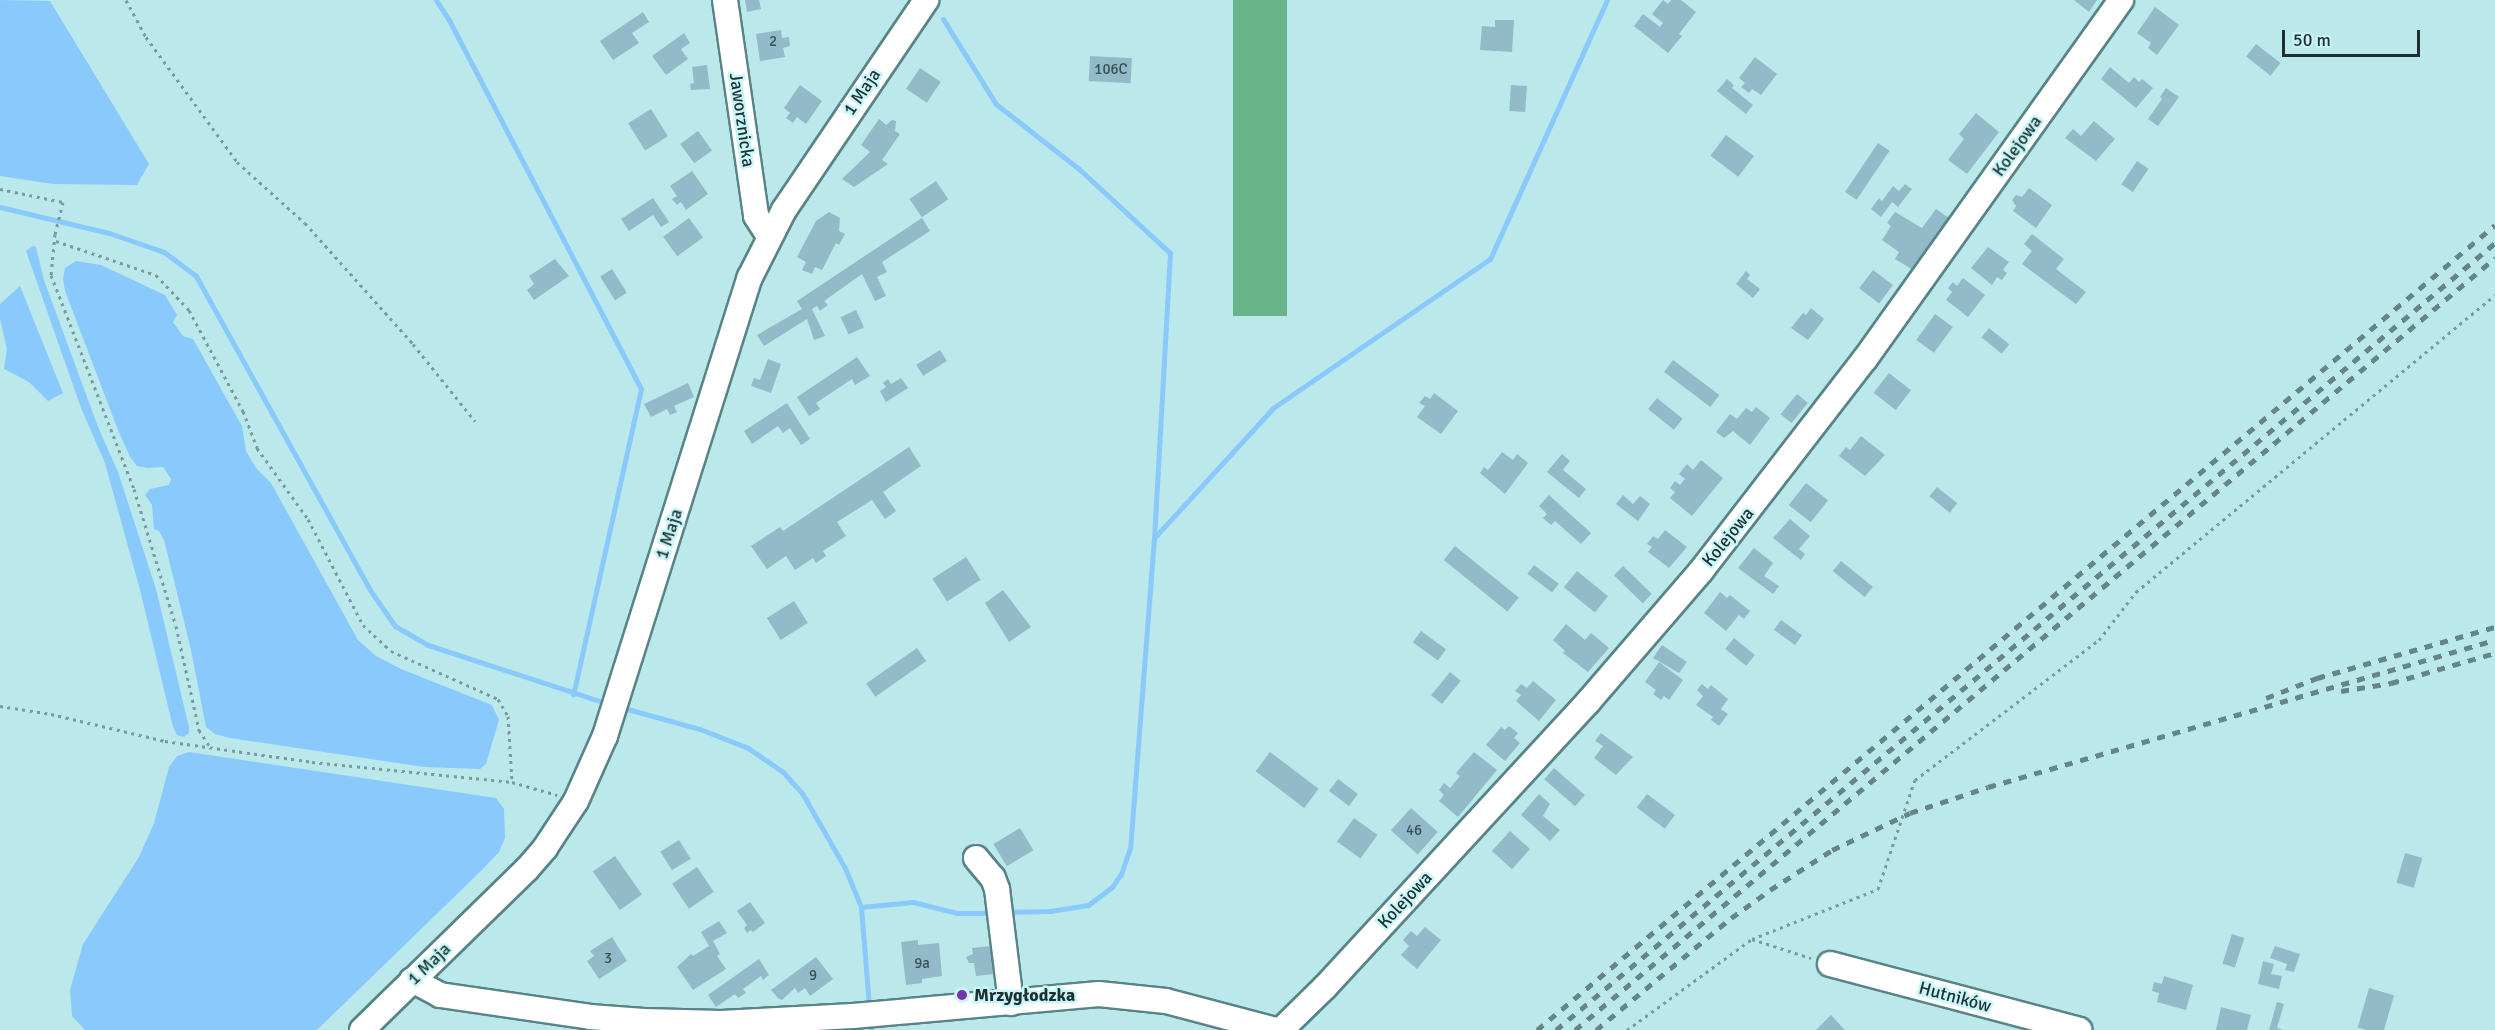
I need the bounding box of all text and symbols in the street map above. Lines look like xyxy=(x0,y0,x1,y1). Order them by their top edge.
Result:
scale bar xyxy=(2285,18,2423,56)
text: 50 m xyxy=(2293,29,2331,51)
house number: 2 xyxy=(769,33,777,51)
house number: 106C xyxy=(1094,61,1128,79)
street label: 1 Maja xyxy=(839,65,885,119)
street label: Jaworznicka xyxy=(725,72,759,168)
street label: Kolejowa xyxy=(1988,111,2046,181)
street label: Kolejowa xyxy=(1698,503,1758,571)
street label: 1 Maja xyxy=(651,506,687,562)
house number: 46 xyxy=(1406,822,1422,840)
street label: Kolejowa xyxy=(1373,867,1437,933)
street label: 1 Maja xyxy=(403,938,455,990)
house number: 3 xyxy=(604,950,612,968)
house number: 9a xyxy=(914,955,930,973)
house number: 9 xyxy=(809,967,817,985)
street label: Hutników xyxy=(1917,977,1993,1017)
place label: Mrzygłodzka xyxy=(974,984,1075,1006)
marker: Mrzygłodzka xyxy=(955,988,969,1002)

